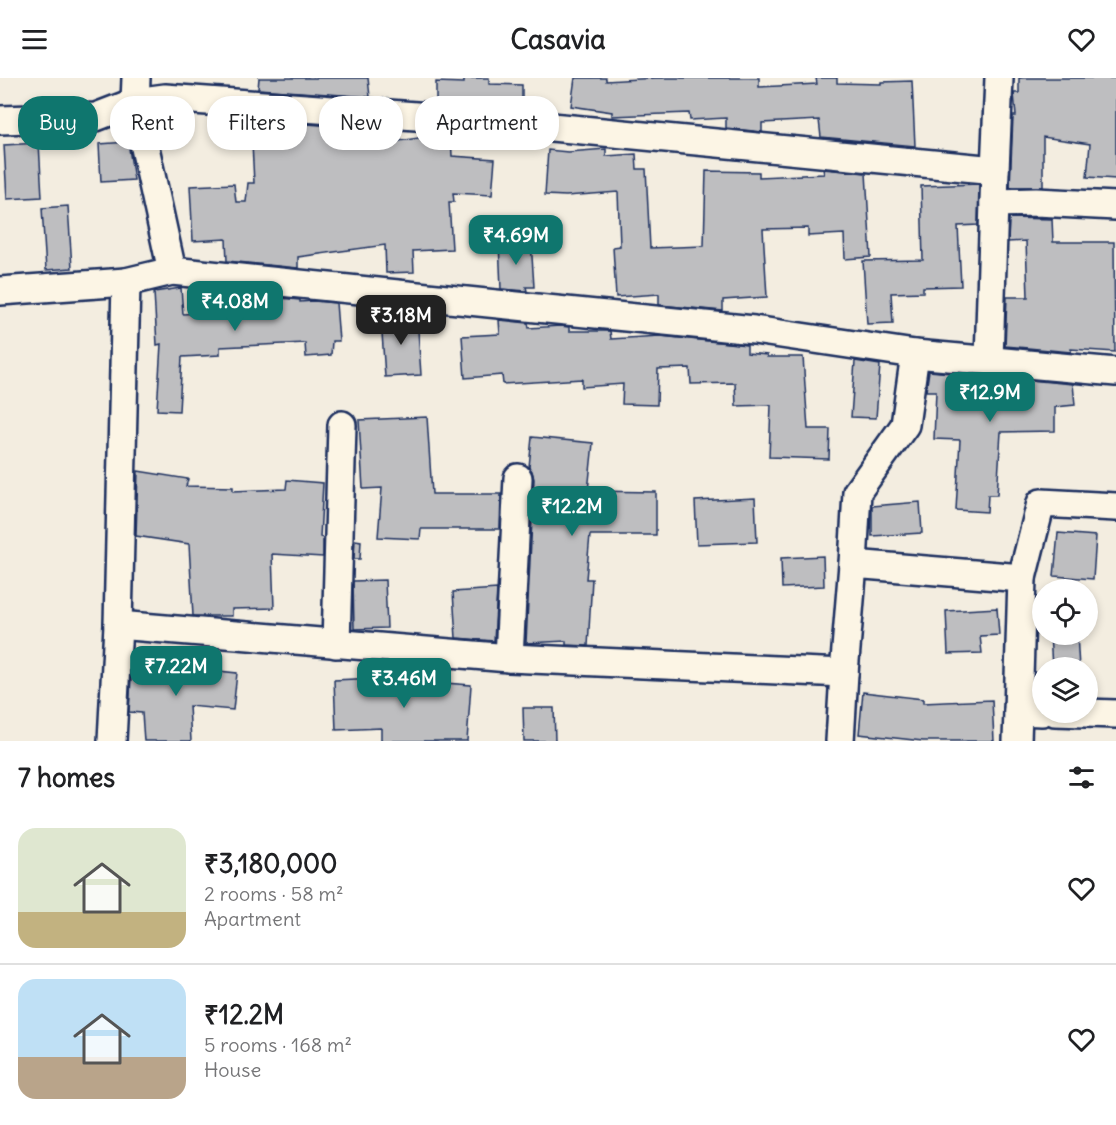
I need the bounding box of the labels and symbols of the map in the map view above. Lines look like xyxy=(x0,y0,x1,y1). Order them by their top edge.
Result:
pin: ₹4.69M xyxy=(467,215,565,266)
pin: ₹4.08M xyxy=(186,281,284,332)
pin: ₹3.18M xyxy=(352,295,450,346)
pin: ₹12.9M xyxy=(941,372,1039,423)
pin: ₹12.2M xyxy=(523,486,621,537)
pin: ₹7.22M xyxy=(127,646,225,697)
pin: ₹3.46M xyxy=(355,658,453,709)

